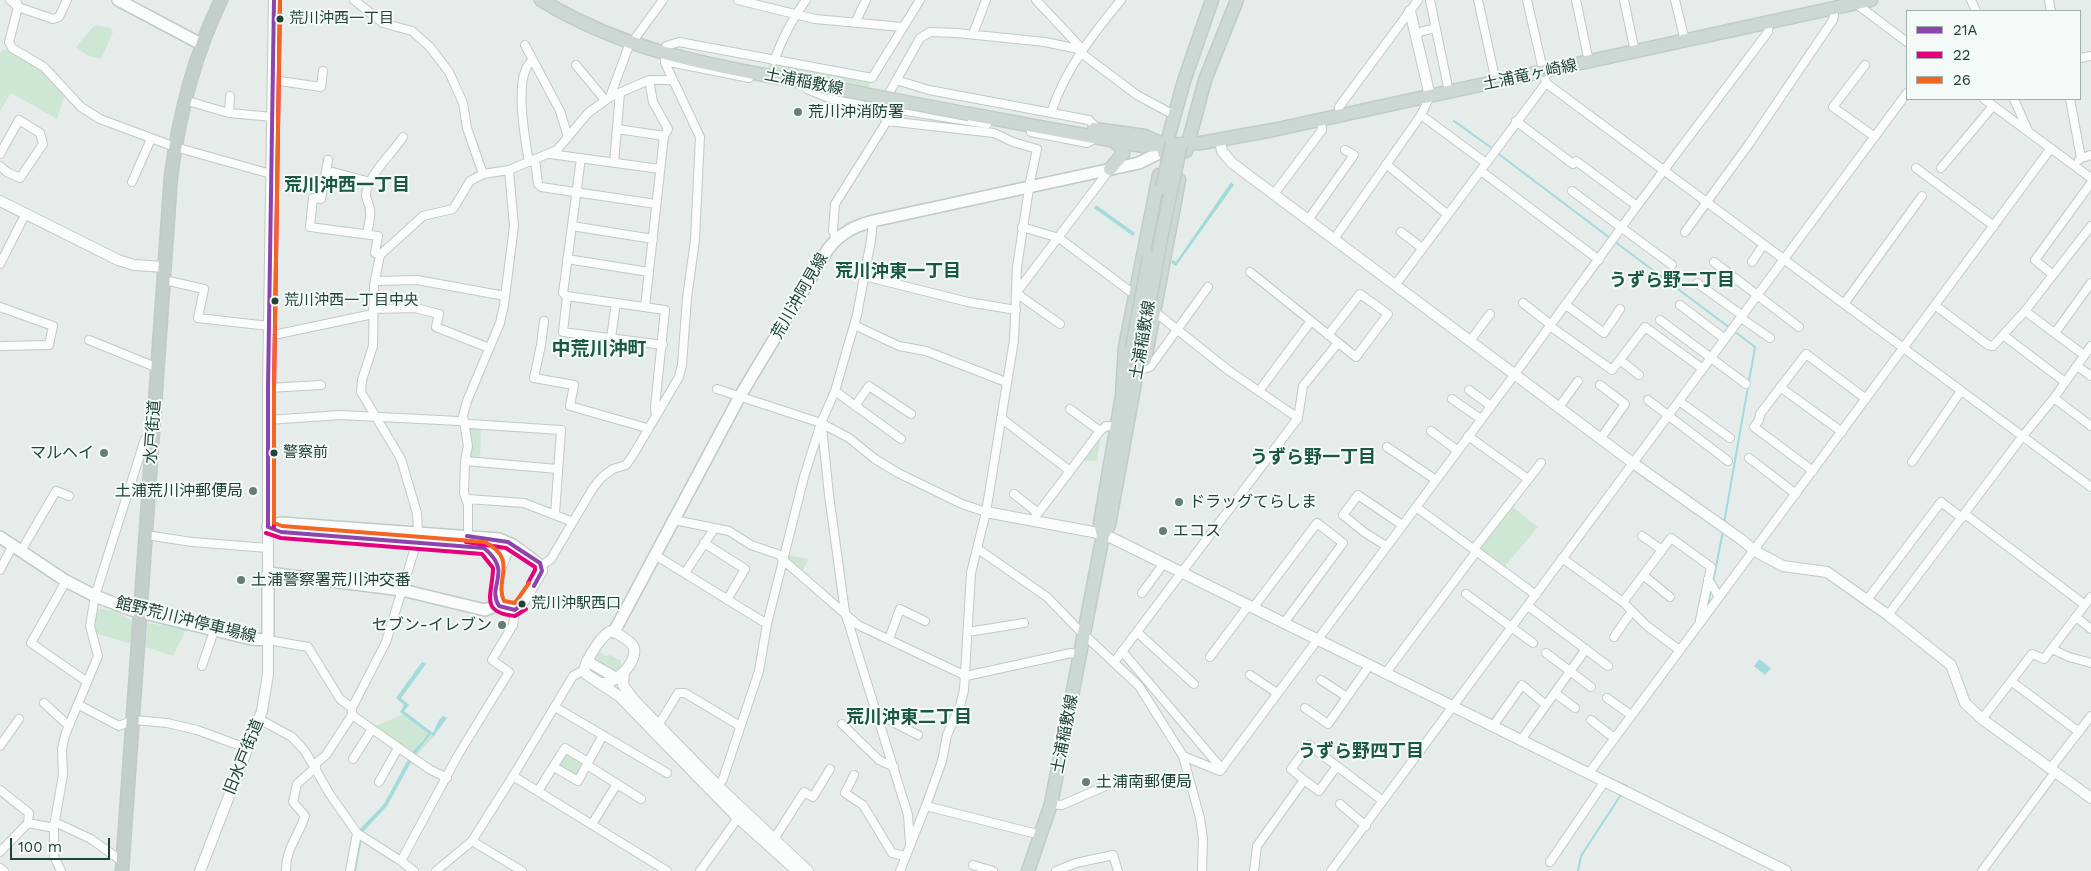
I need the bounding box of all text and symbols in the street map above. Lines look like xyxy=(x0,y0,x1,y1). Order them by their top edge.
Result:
place label: 荒川沖西一丁目 xyxy=(289,10,394,28)
legend xyxy=(1906,10,2081,100)
marker: 荒川沖西一丁目 xyxy=(275,14,285,24)
text: 21A xyxy=(1953,21,1978,39)
text: 22 xyxy=(1953,46,1971,64)
street label: 土浦竜ヶ崎線 xyxy=(1481,56,1579,94)
street label: 土浦稲敷線 xyxy=(763,65,845,99)
text: 26 xyxy=(1953,71,1971,89)
place label: 荒川沖消防署 xyxy=(808,102,904,122)
marker: 荒川沖消防署 xyxy=(792,106,804,118)
district label: 荒川沖西一丁目 xyxy=(284,175,410,197)
street label: 荒川沖阿見線 xyxy=(768,250,832,342)
district label: 荒川沖東一丁目 xyxy=(835,261,961,283)
district label: うずら野二丁目 xyxy=(1609,270,1735,292)
place label: 荒川沖西一丁目中央 xyxy=(284,292,419,310)
marker: 荒川沖西一丁目中央 xyxy=(270,296,280,306)
street label: 土浦稲敷線 xyxy=(1127,299,1159,381)
district label: 中荒川沖町 xyxy=(552,338,646,360)
street label: 水戸街道 xyxy=(141,399,165,465)
place label: マルヘイ xyxy=(30,443,94,463)
place label: 警察前 xyxy=(283,444,328,462)
marker: マルヘイ xyxy=(98,447,110,459)
district label: うずら野一丁目 xyxy=(1250,447,1376,469)
marker: 警察前 xyxy=(269,448,279,458)
place label: 土浦荒川沖郵便局 xyxy=(115,481,243,501)
marker: 土浦荒川沖郵便局 xyxy=(247,485,259,497)
place label: ドラッグてらしま xyxy=(1189,492,1317,512)
marker: ドラッグてらしま xyxy=(1173,496,1185,508)
place label: エコス xyxy=(1173,521,1221,541)
marker: エコス xyxy=(1157,525,1169,537)
place label: 土浦警察署荒川沖交番 xyxy=(251,570,411,590)
marker: 土浦警察署荒川沖交番 xyxy=(235,574,247,586)
street label: 館野荒川沖停車場線 xyxy=(114,593,258,647)
place label: 荒川沖駅西口 xyxy=(531,595,621,613)
marker: 荒川沖駅西口 xyxy=(517,599,527,609)
place label: セブン-イレブン xyxy=(372,615,492,635)
marker: セブン-イレブン xyxy=(496,619,508,631)
street label: 土浦稲敷線 xyxy=(1048,693,1082,775)
district label: 荒川沖東二丁目 xyxy=(846,707,972,729)
street label: 旧水戸街道 xyxy=(220,716,268,798)
district label: うずら野四丁目 xyxy=(1298,741,1424,763)
place label: 土浦南郵便局 xyxy=(1096,772,1192,792)
marker: 土浦南郵便局 xyxy=(1080,776,1092,788)
scale bar xyxy=(12,828,112,860)
text: 100 m xyxy=(18,838,62,856)

